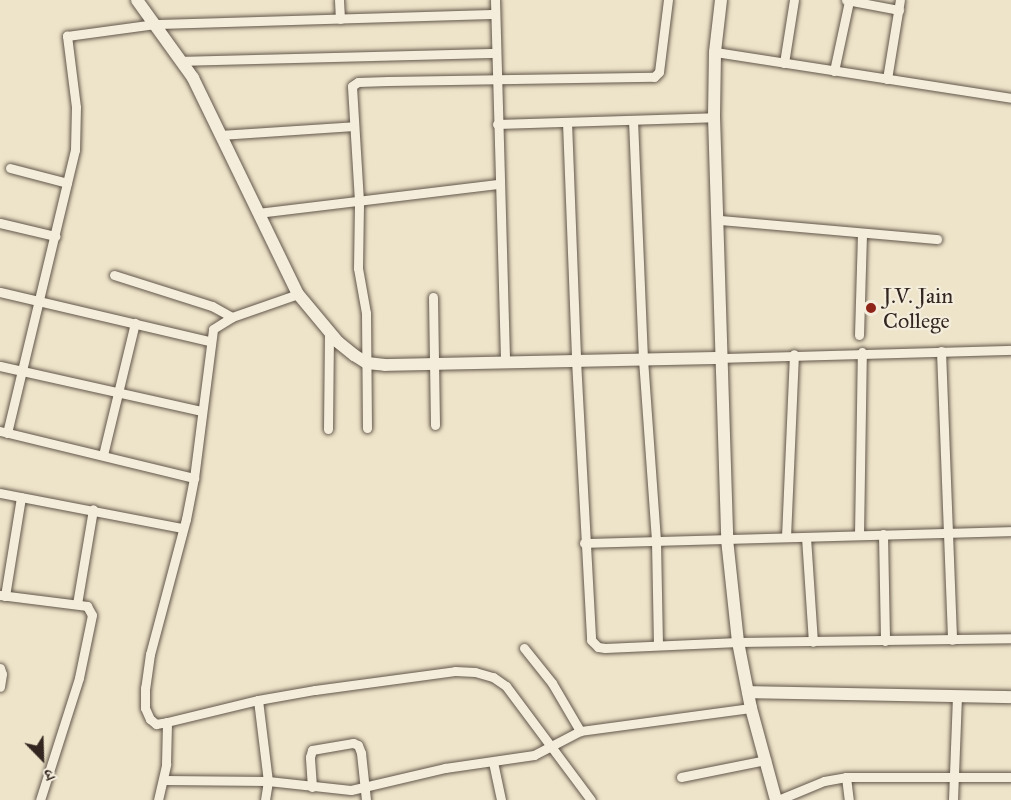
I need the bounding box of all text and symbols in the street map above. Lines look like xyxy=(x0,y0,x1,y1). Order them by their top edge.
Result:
place label: J.V. Jain College xyxy=(883,282,953,334)
marker: J.V. Jain College xyxy=(864,301,878,315)
north arrow xyxy=(12,728,72,788)
text: उ xyxy=(42,765,57,785)

